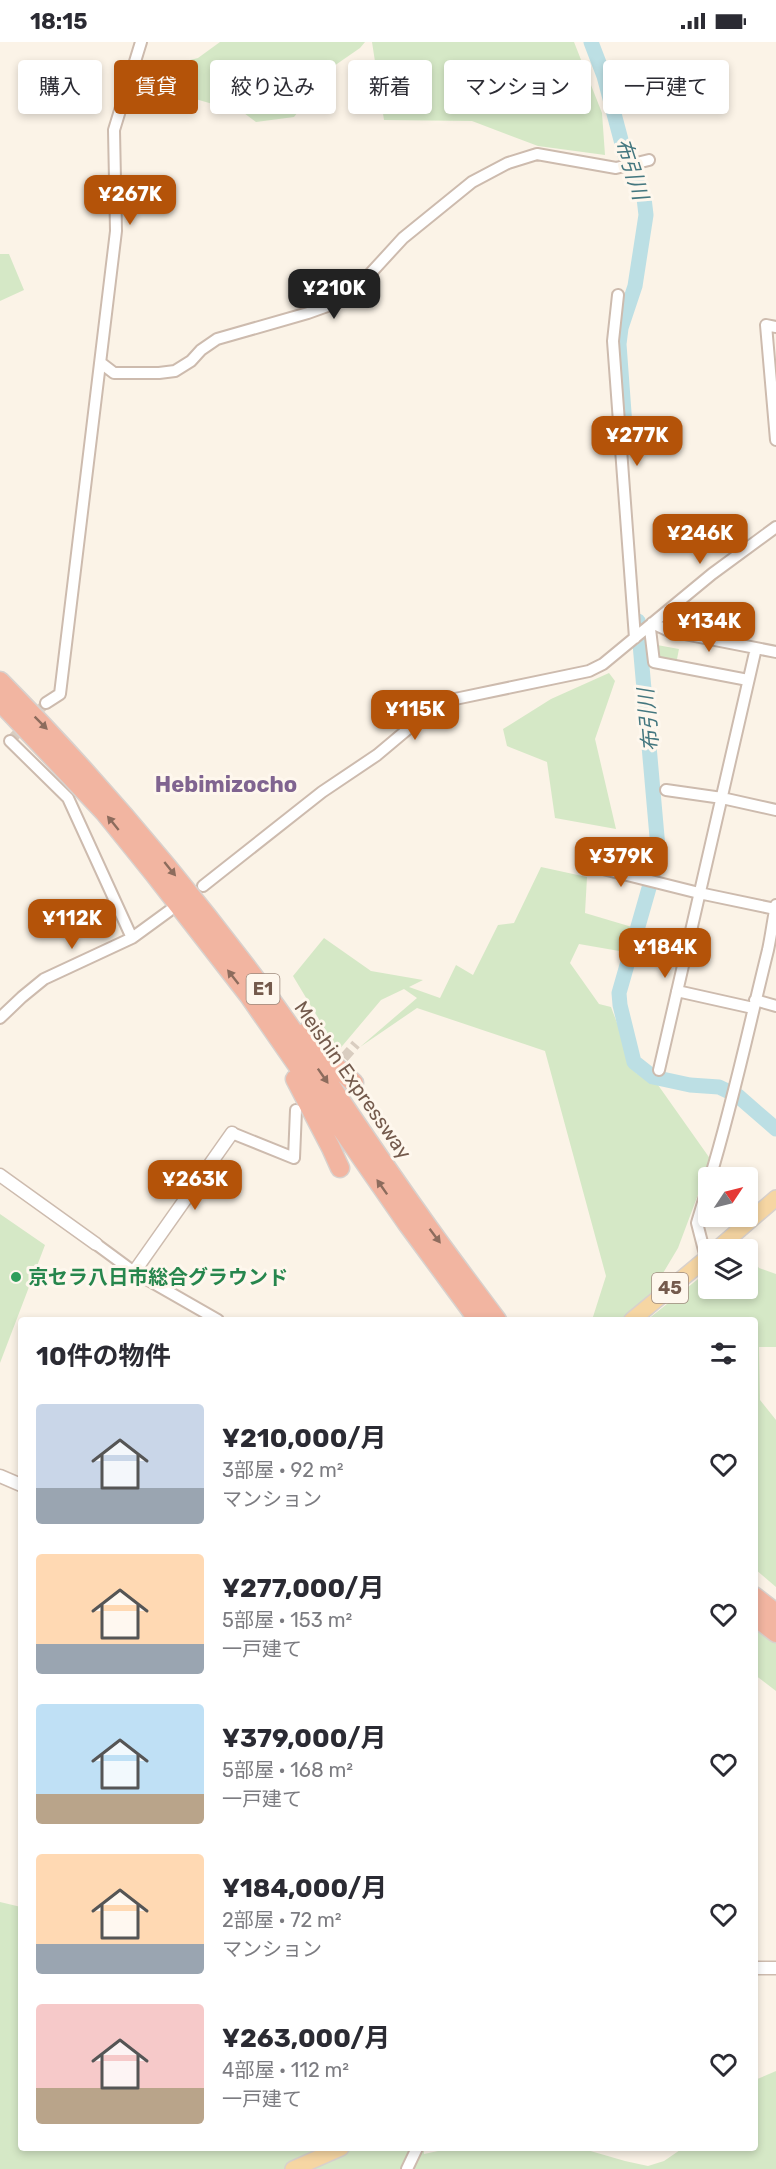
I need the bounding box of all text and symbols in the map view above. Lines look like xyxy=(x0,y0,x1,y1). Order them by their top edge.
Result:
text: 18:15 xyxy=(30,8,87,35)
chip: 購入 xyxy=(18,60,102,114)
chip: 賃貸 xyxy=(114,60,198,114)
chip: 絞り込み xyxy=(210,60,336,114)
chip: 新着 xyxy=(348,60,432,114)
chip: マンション xyxy=(444,60,591,114)
chip: 一戸建て xyxy=(603,60,729,114)
water label: 布引川 xyxy=(610,135,654,205)
pin: ¥267K xyxy=(88,175,172,226)
text: ¥267K xyxy=(98,182,162,206)
pin: ¥210K xyxy=(292,269,376,320)
text: ¥210K xyxy=(302,276,366,300)
pin: ¥277K xyxy=(595,416,679,467)
text: ¥277K xyxy=(606,423,668,447)
pin: ¥246K xyxy=(658,514,742,565)
text: ¥246K xyxy=(667,521,733,545)
pin: ¥134K xyxy=(667,602,751,653)
text: ¥134K xyxy=(677,609,741,633)
water label: 布引川 xyxy=(633,686,663,752)
pin: ¥115K xyxy=(373,690,457,741)
text: ¥115K xyxy=(385,697,445,721)
one-way arrow xyxy=(34,715,48,729)
district label: Hebimizocho xyxy=(155,771,297,798)
one-way arrow xyxy=(106,815,119,831)
pin: ¥379K xyxy=(579,837,663,888)
text: ¥379K xyxy=(589,844,653,868)
one-way arrow xyxy=(164,861,176,876)
pin: ¥112K xyxy=(30,899,114,950)
text: ¥112K xyxy=(42,906,102,930)
pin: ¥184K xyxy=(623,928,707,979)
text: ¥184K xyxy=(633,935,697,959)
one-way arrow xyxy=(228,969,240,984)
road number: E1 xyxy=(246,974,280,1004)
street label: Meishin Expressway xyxy=(289,996,417,1164)
one-way arrow xyxy=(317,1068,329,1084)
pin: ¥263K xyxy=(153,1160,237,1211)
text: ¥263K xyxy=(162,1167,228,1191)
north arrow xyxy=(698,1167,758,1227)
map controls xyxy=(698,1167,758,1299)
one-way arrow xyxy=(376,1180,388,1196)
one-way arrow xyxy=(429,1228,441,1244)
button: layers xyxy=(698,1239,758,1299)
place label: 京セラ八日市総合グラウンド xyxy=(28,1265,288,1289)
marker: 京セラ八日市総合グラウンド xyxy=(9,1270,23,1284)
road number: 45 xyxy=(652,1273,688,1303)
icon: filters xyxy=(707,1337,740,1370)
text: 10件の物件 xyxy=(36,1341,171,1372)
text: ¥210,000/月 xyxy=(222,1423,387,1454)
icon: home xyxy=(84,1428,156,1500)
icon: heart xyxy=(707,1448,740,1481)
text: 3部屋 · 92 m² xyxy=(222,1458,344,1482)
text: マンション xyxy=(222,1487,322,1511)
text: ¥277,000/月 xyxy=(222,1573,384,1604)
icon: home xyxy=(84,1578,156,1650)
icon: heart xyxy=(707,1598,740,1631)
text: 5部屋 · 153 m² xyxy=(222,1608,352,1632)
text: 一戸建て xyxy=(222,1637,302,1661)
text: ¥379,000/月 xyxy=(222,1723,387,1754)
icon: home xyxy=(84,1728,156,1800)
icon: heart xyxy=(707,1748,740,1781)
text: 5部屋 · 168 m² xyxy=(222,1758,353,1782)
text: 一戸建て xyxy=(222,1787,302,1811)
text: ¥184,000/月 xyxy=(222,1873,387,1904)
icon: home xyxy=(84,1878,156,1950)
icon: heart xyxy=(707,1898,740,1931)
text: 2部屋 · 72 m² xyxy=(222,1908,342,1932)
text: マンション xyxy=(222,1937,322,1961)
text: ¥263,000/月 xyxy=(222,2023,390,2054)
icon: home xyxy=(84,2028,156,2100)
icon: heart xyxy=(707,2048,740,2081)
text: 4部屋 · 112 m² xyxy=(222,2058,349,2082)
text: 一戸建て xyxy=(222,2087,302,2111)

